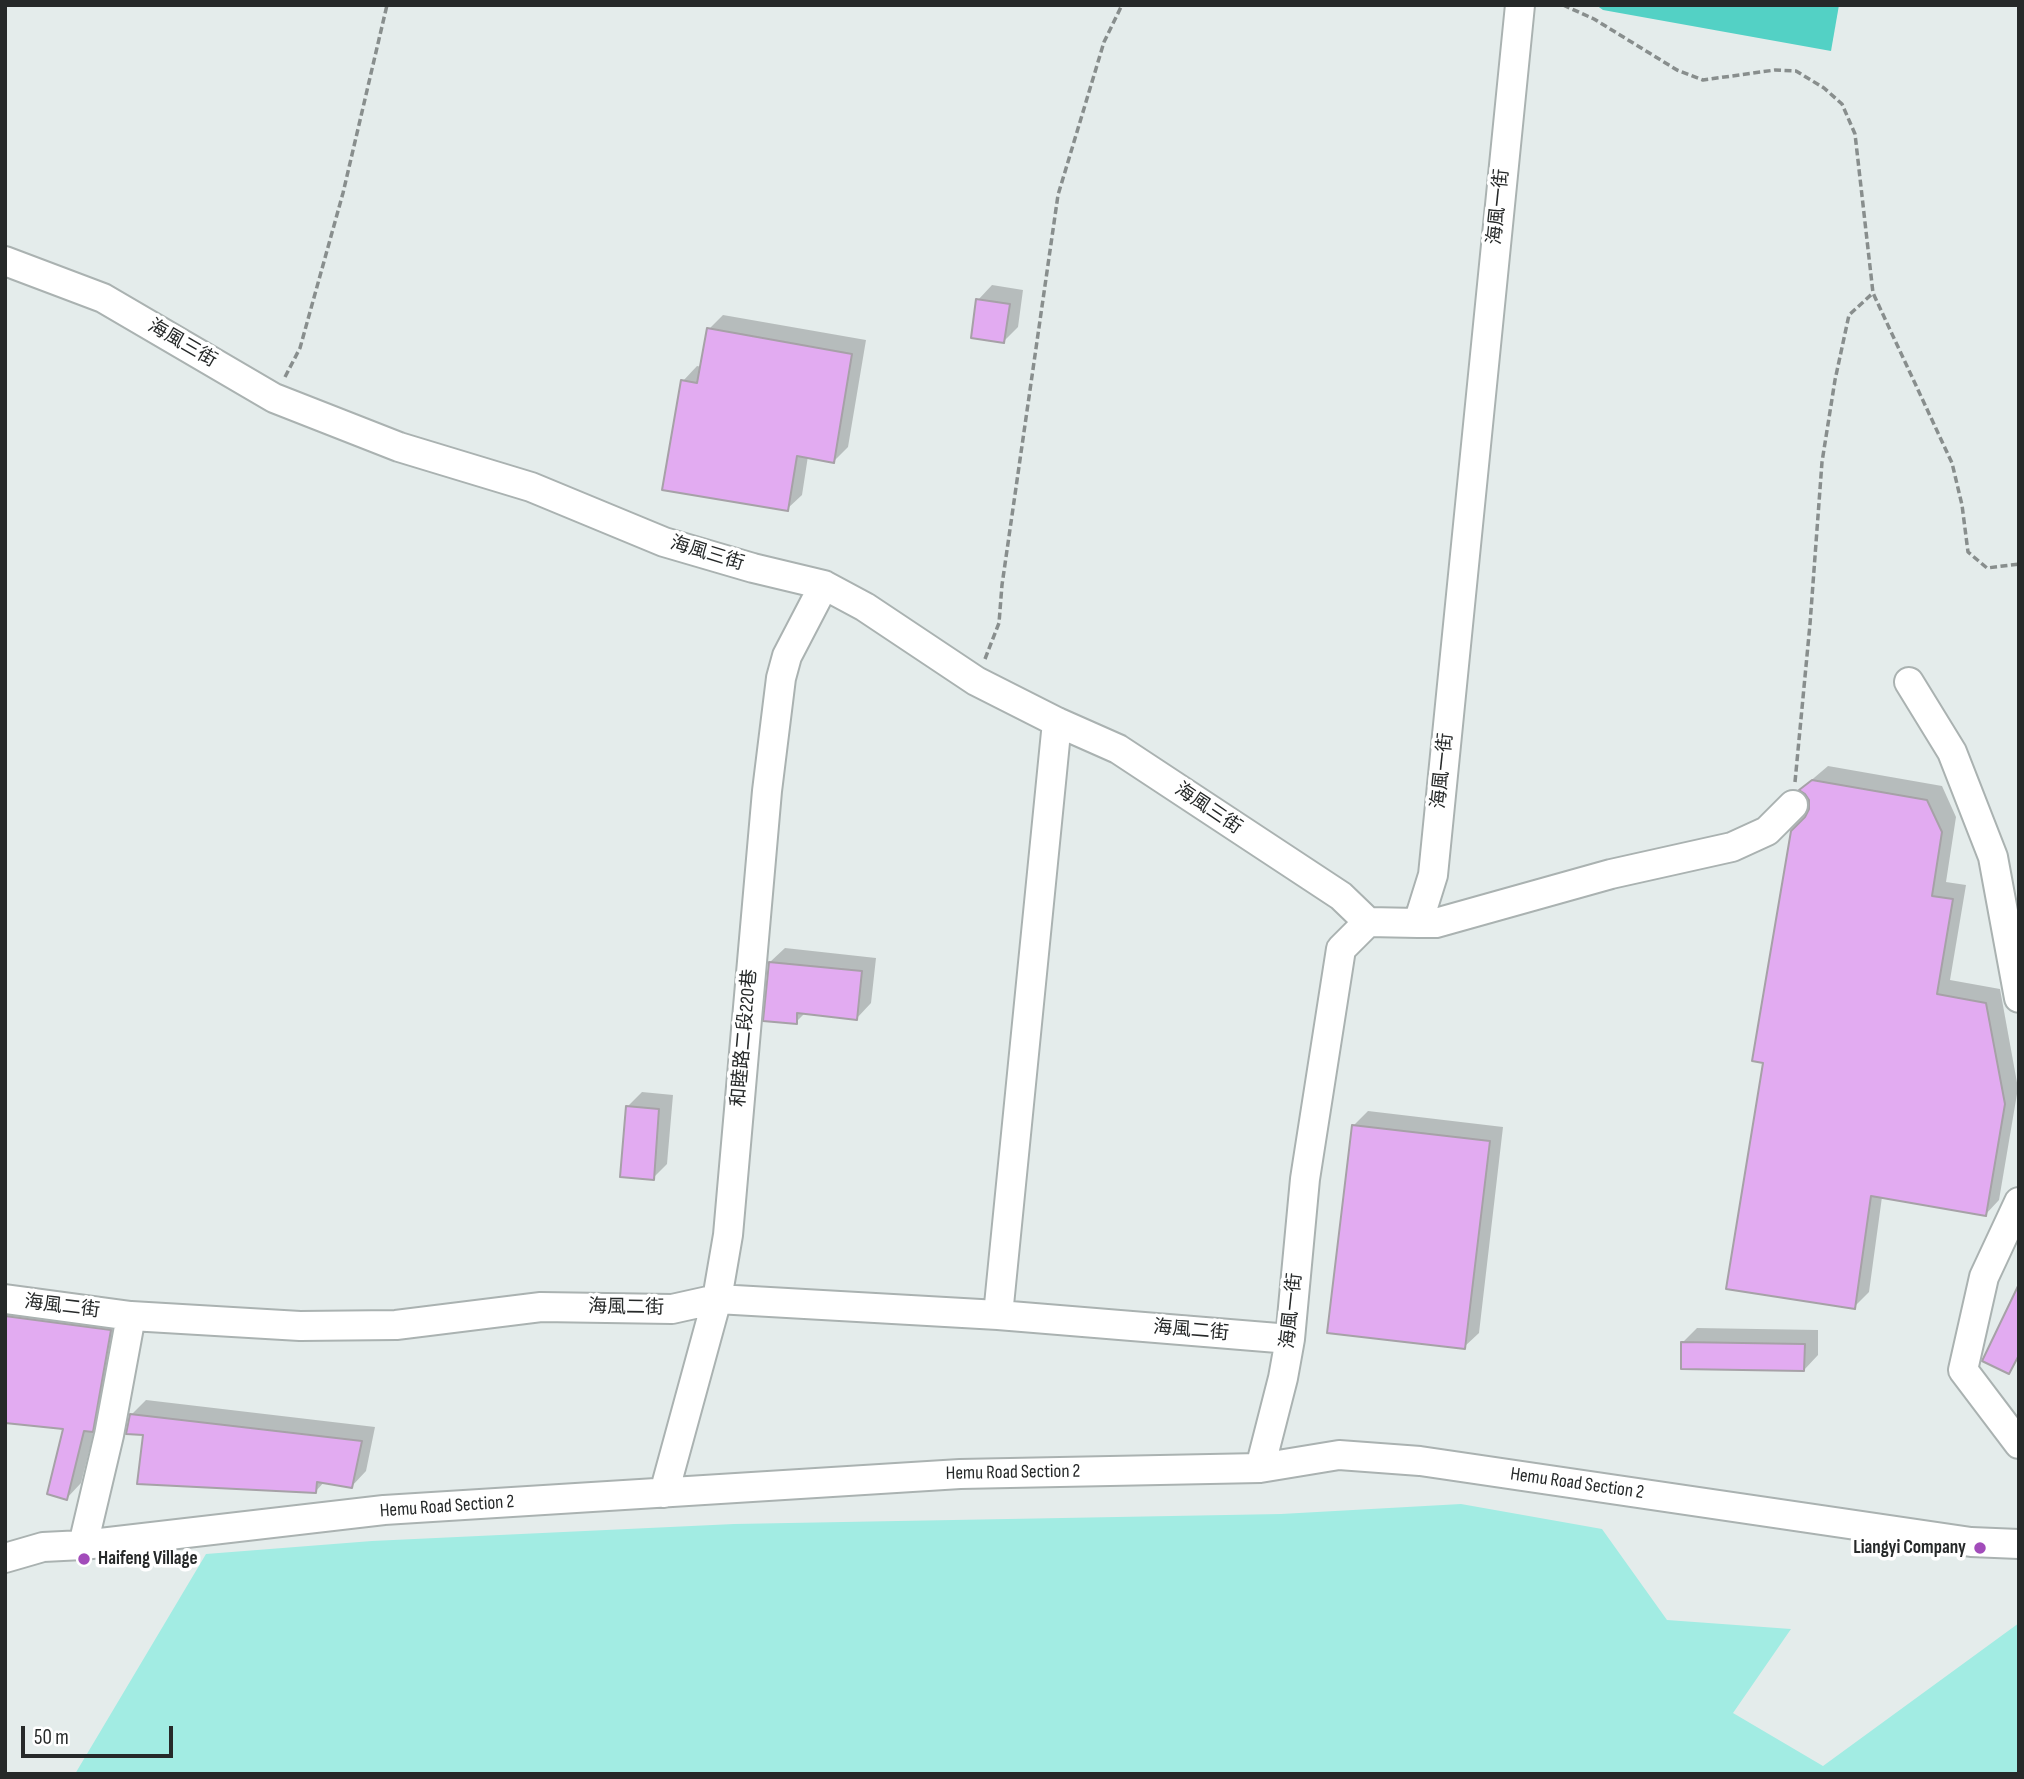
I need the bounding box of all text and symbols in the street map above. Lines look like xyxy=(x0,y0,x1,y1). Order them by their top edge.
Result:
street label: 海風一街 xyxy=(1484,168,1514,246)
street label: 海風三街 xyxy=(143,315,221,373)
street label: 海風三街 xyxy=(667,532,747,576)
street label: 海風一街 xyxy=(1428,732,1458,810)
street label: 海風三街 xyxy=(1170,778,1246,840)
street label: 和睦路二段220巷 xyxy=(728,968,762,1108)
street label: 海風一街 xyxy=(1277,1272,1307,1350)
street label: 海風二街 xyxy=(23,1291,101,1323)
street label: 海風二街 xyxy=(588,1296,664,1320)
street label: 海風二街 xyxy=(1152,1316,1230,1346)
street label: Hemu Road Section 2 xyxy=(946,1460,1080,1486)
street label: Hemu Road Section 2 xyxy=(1509,1463,1645,1505)
street label: Hemu Road Section 2 xyxy=(379,1491,515,1523)
place label: Liangyi Company xyxy=(1853,1537,1966,1559)
marker: Liangyi Company xyxy=(1972,1540,1988,1556)
place label: Haifeng Village xyxy=(98,1548,198,1570)
marker: Haifeng Village xyxy=(76,1551,92,1567)
scale bar xyxy=(24,1712,177,1756)
text: 50 m xyxy=(34,1725,69,1750)

